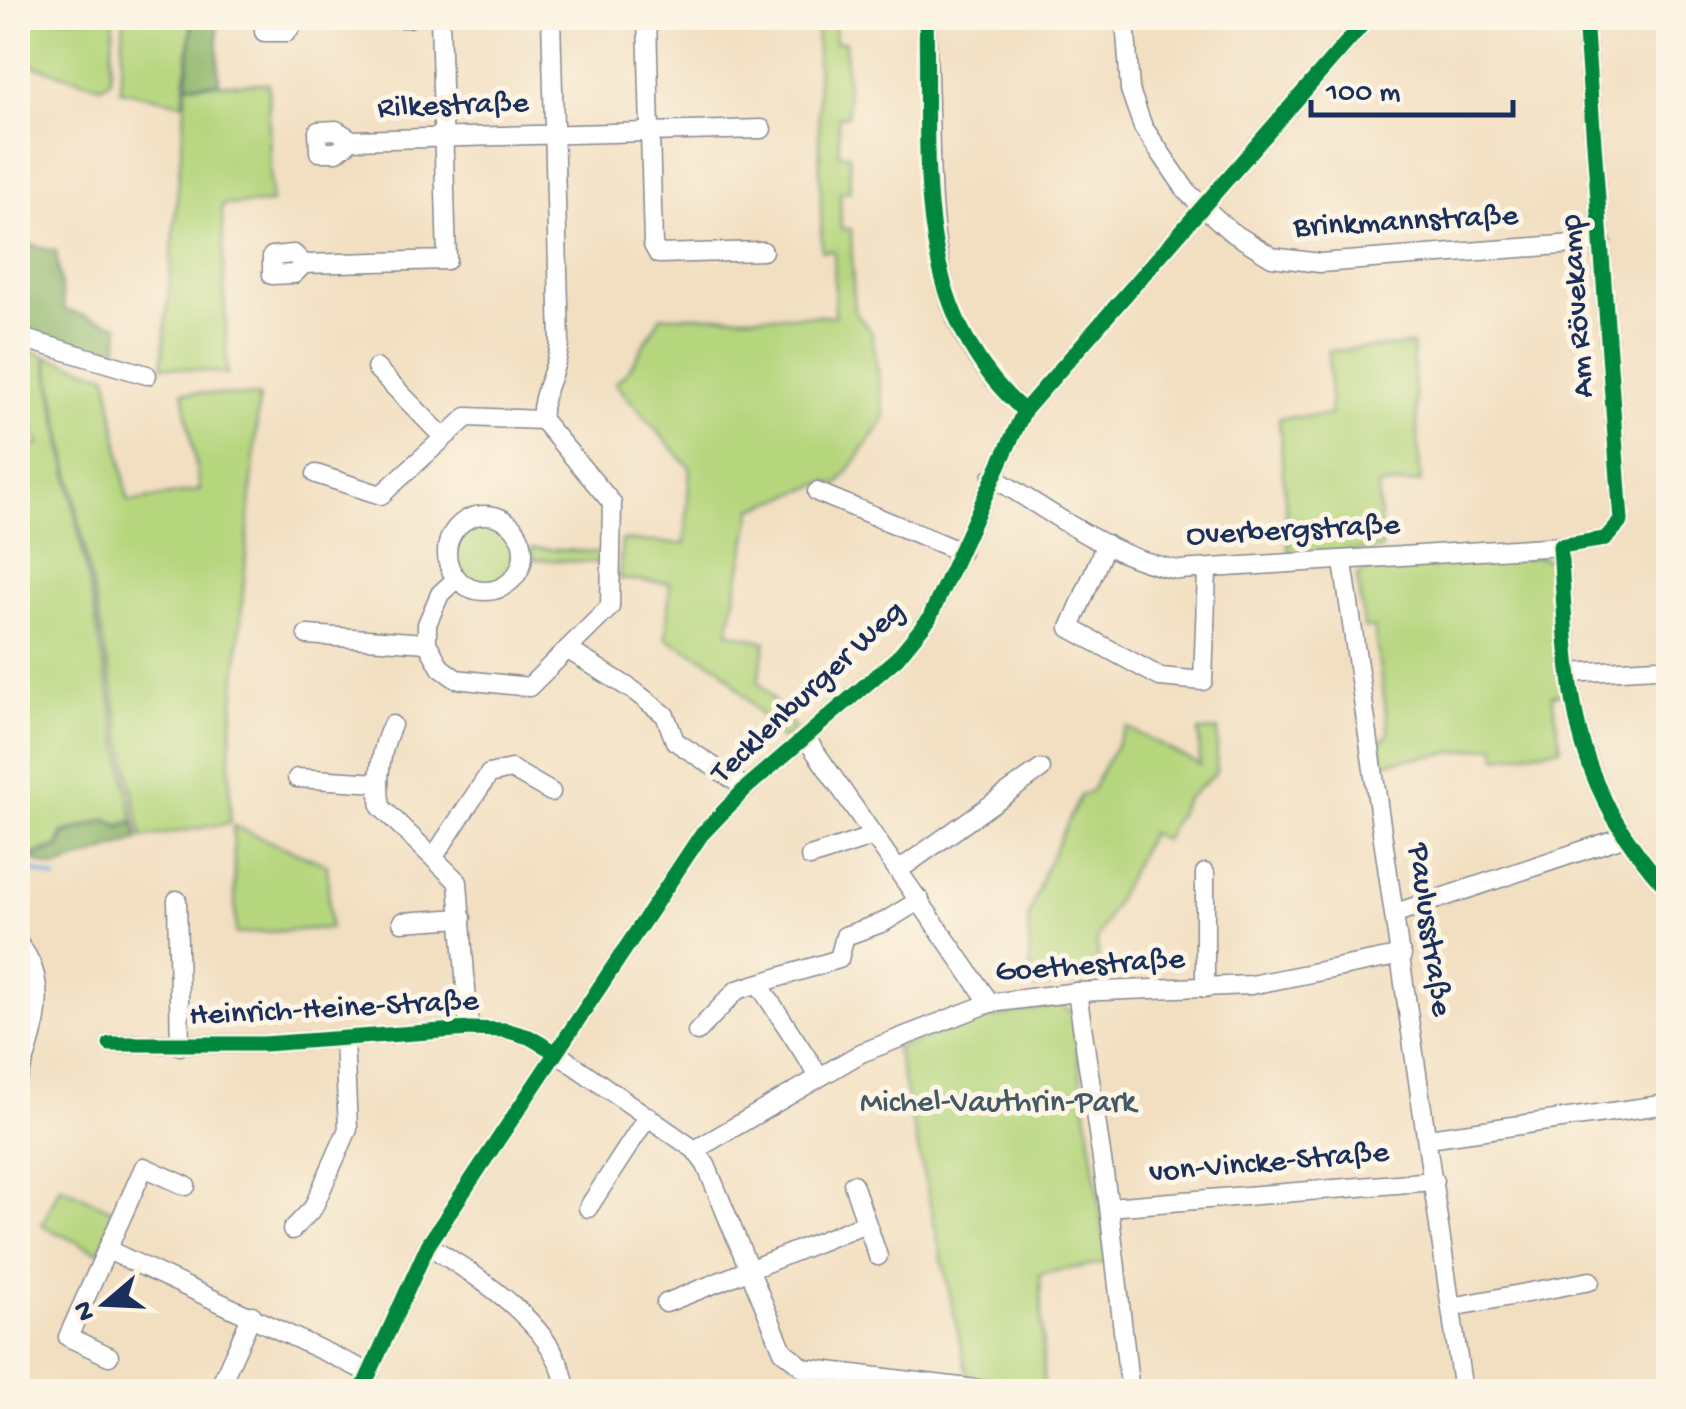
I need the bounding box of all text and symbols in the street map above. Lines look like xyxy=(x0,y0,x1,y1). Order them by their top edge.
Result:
scale bar xyxy=(1311,55,1514,117)
text: 100 m xyxy=(1325,77,1401,112)
street label: Rilkestraße xyxy=(377,85,530,129)
street label: Brinkmannstraße xyxy=(1292,198,1520,248)
street label: Am Rövekamp xyxy=(1554,213,1604,399)
street label: Overbergstraße xyxy=(1185,507,1401,557)
street label: Tecklenburger Weg xyxy=(703,593,914,794)
street label: Paulusstraße xyxy=(1397,840,1459,1019)
street label: Goethestraße xyxy=(994,941,1187,993)
street label: Heinrich-Heine-Straße xyxy=(188,983,480,1037)
park label: Michel-Vauthrin-Park xyxy=(860,1085,1139,1123)
street label: von-Vincke-Straße xyxy=(1148,1135,1391,1193)
north arrow xyxy=(55,1254,155,1354)
text: N xyxy=(67,1297,104,1325)

